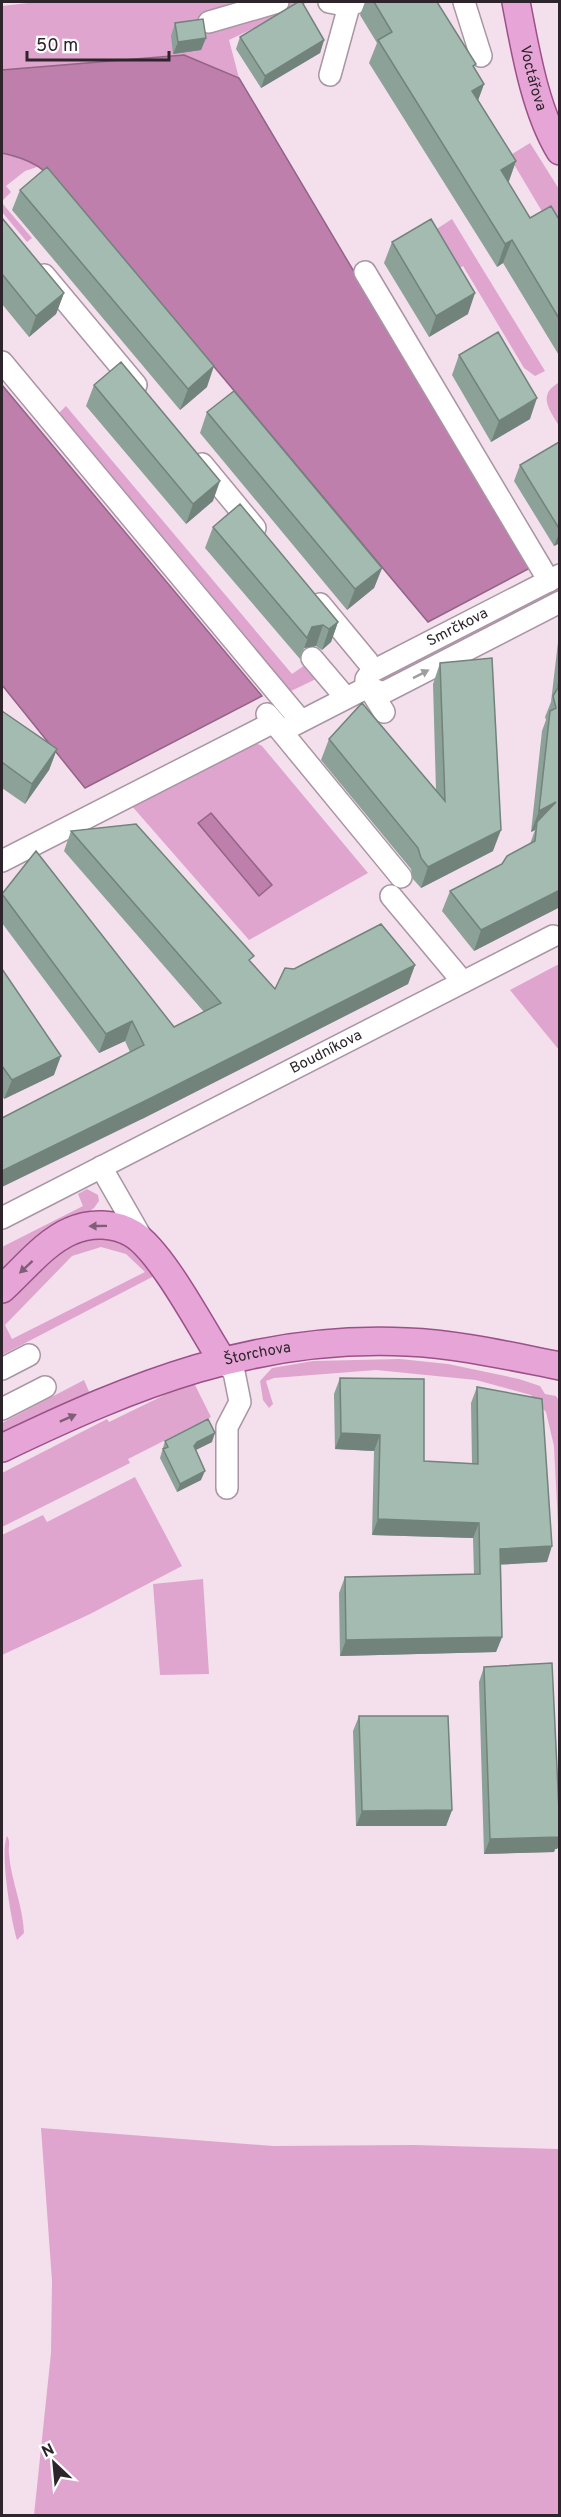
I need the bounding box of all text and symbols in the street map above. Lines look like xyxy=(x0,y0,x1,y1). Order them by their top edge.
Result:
scale bar xyxy=(27,24,170,62)
text: 50 m xyxy=(36,35,78,58)
street label: Voctářova xyxy=(515,44,550,114)
street label: Smrčkova xyxy=(424,604,491,651)
one-way arrow xyxy=(412,669,429,678)
street label: Boudníkova xyxy=(287,1026,365,1079)
one-way arrow xyxy=(89,1221,108,1231)
one-way arrow xyxy=(19,1259,33,1273)
street label: Štorchova xyxy=(221,1338,292,1370)
one-way arrow xyxy=(59,1413,76,1422)
north arrow xyxy=(24,2433,84,2493)
text: N xyxy=(39,2440,58,2463)

